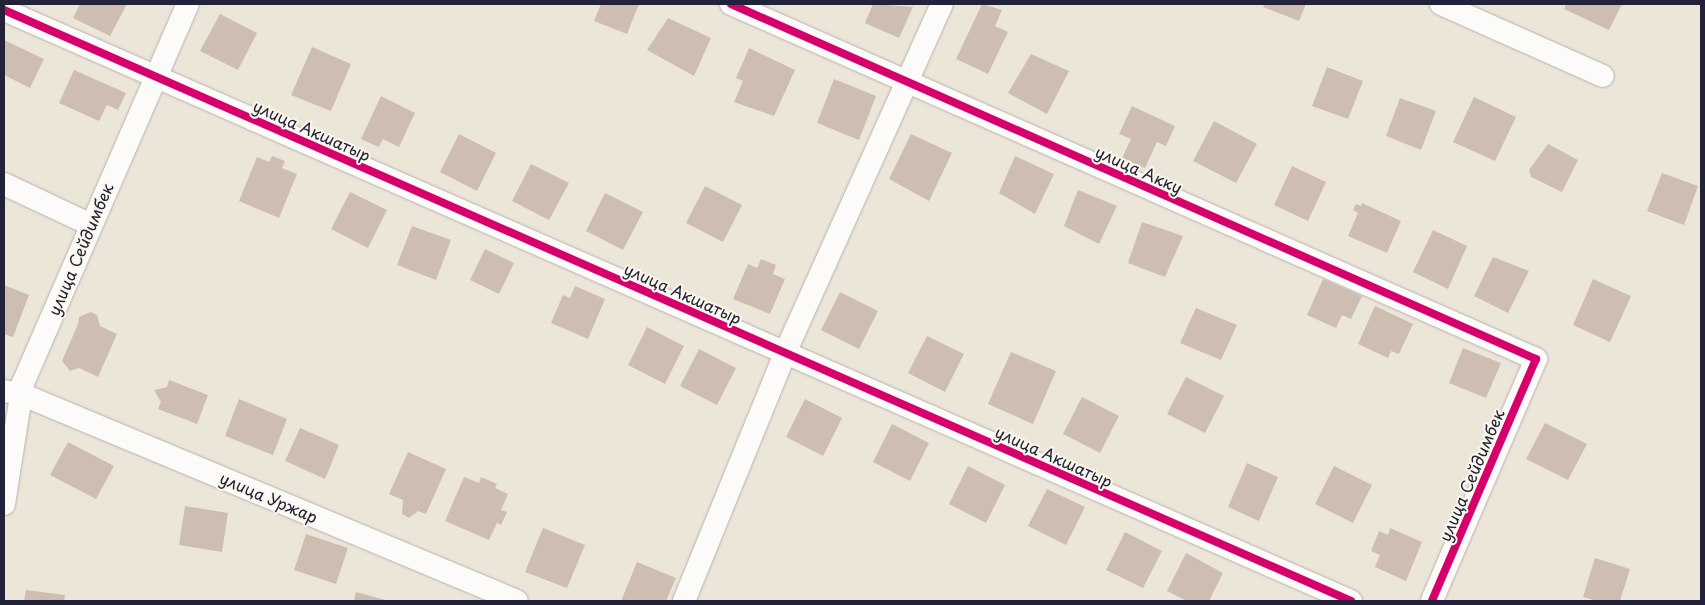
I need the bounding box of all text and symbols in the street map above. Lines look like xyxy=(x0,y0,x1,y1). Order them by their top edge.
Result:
street label: улица Акшатыр xyxy=(250,95,374,165)
street label: улица Акку xyxy=(1092,141,1186,197)
street label: улица Сейдимбек xyxy=(43,180,117,318)
street label: улица Акшатыр xyxy=(621,258,745,328)
street label: улица Сейдимбек xyxy=(1434,406,1508,544)
street label: улица Акшатыр xyxy=(992,421,1116,491)
street label: улица Уржар xyxy=(217,468,321,526)

